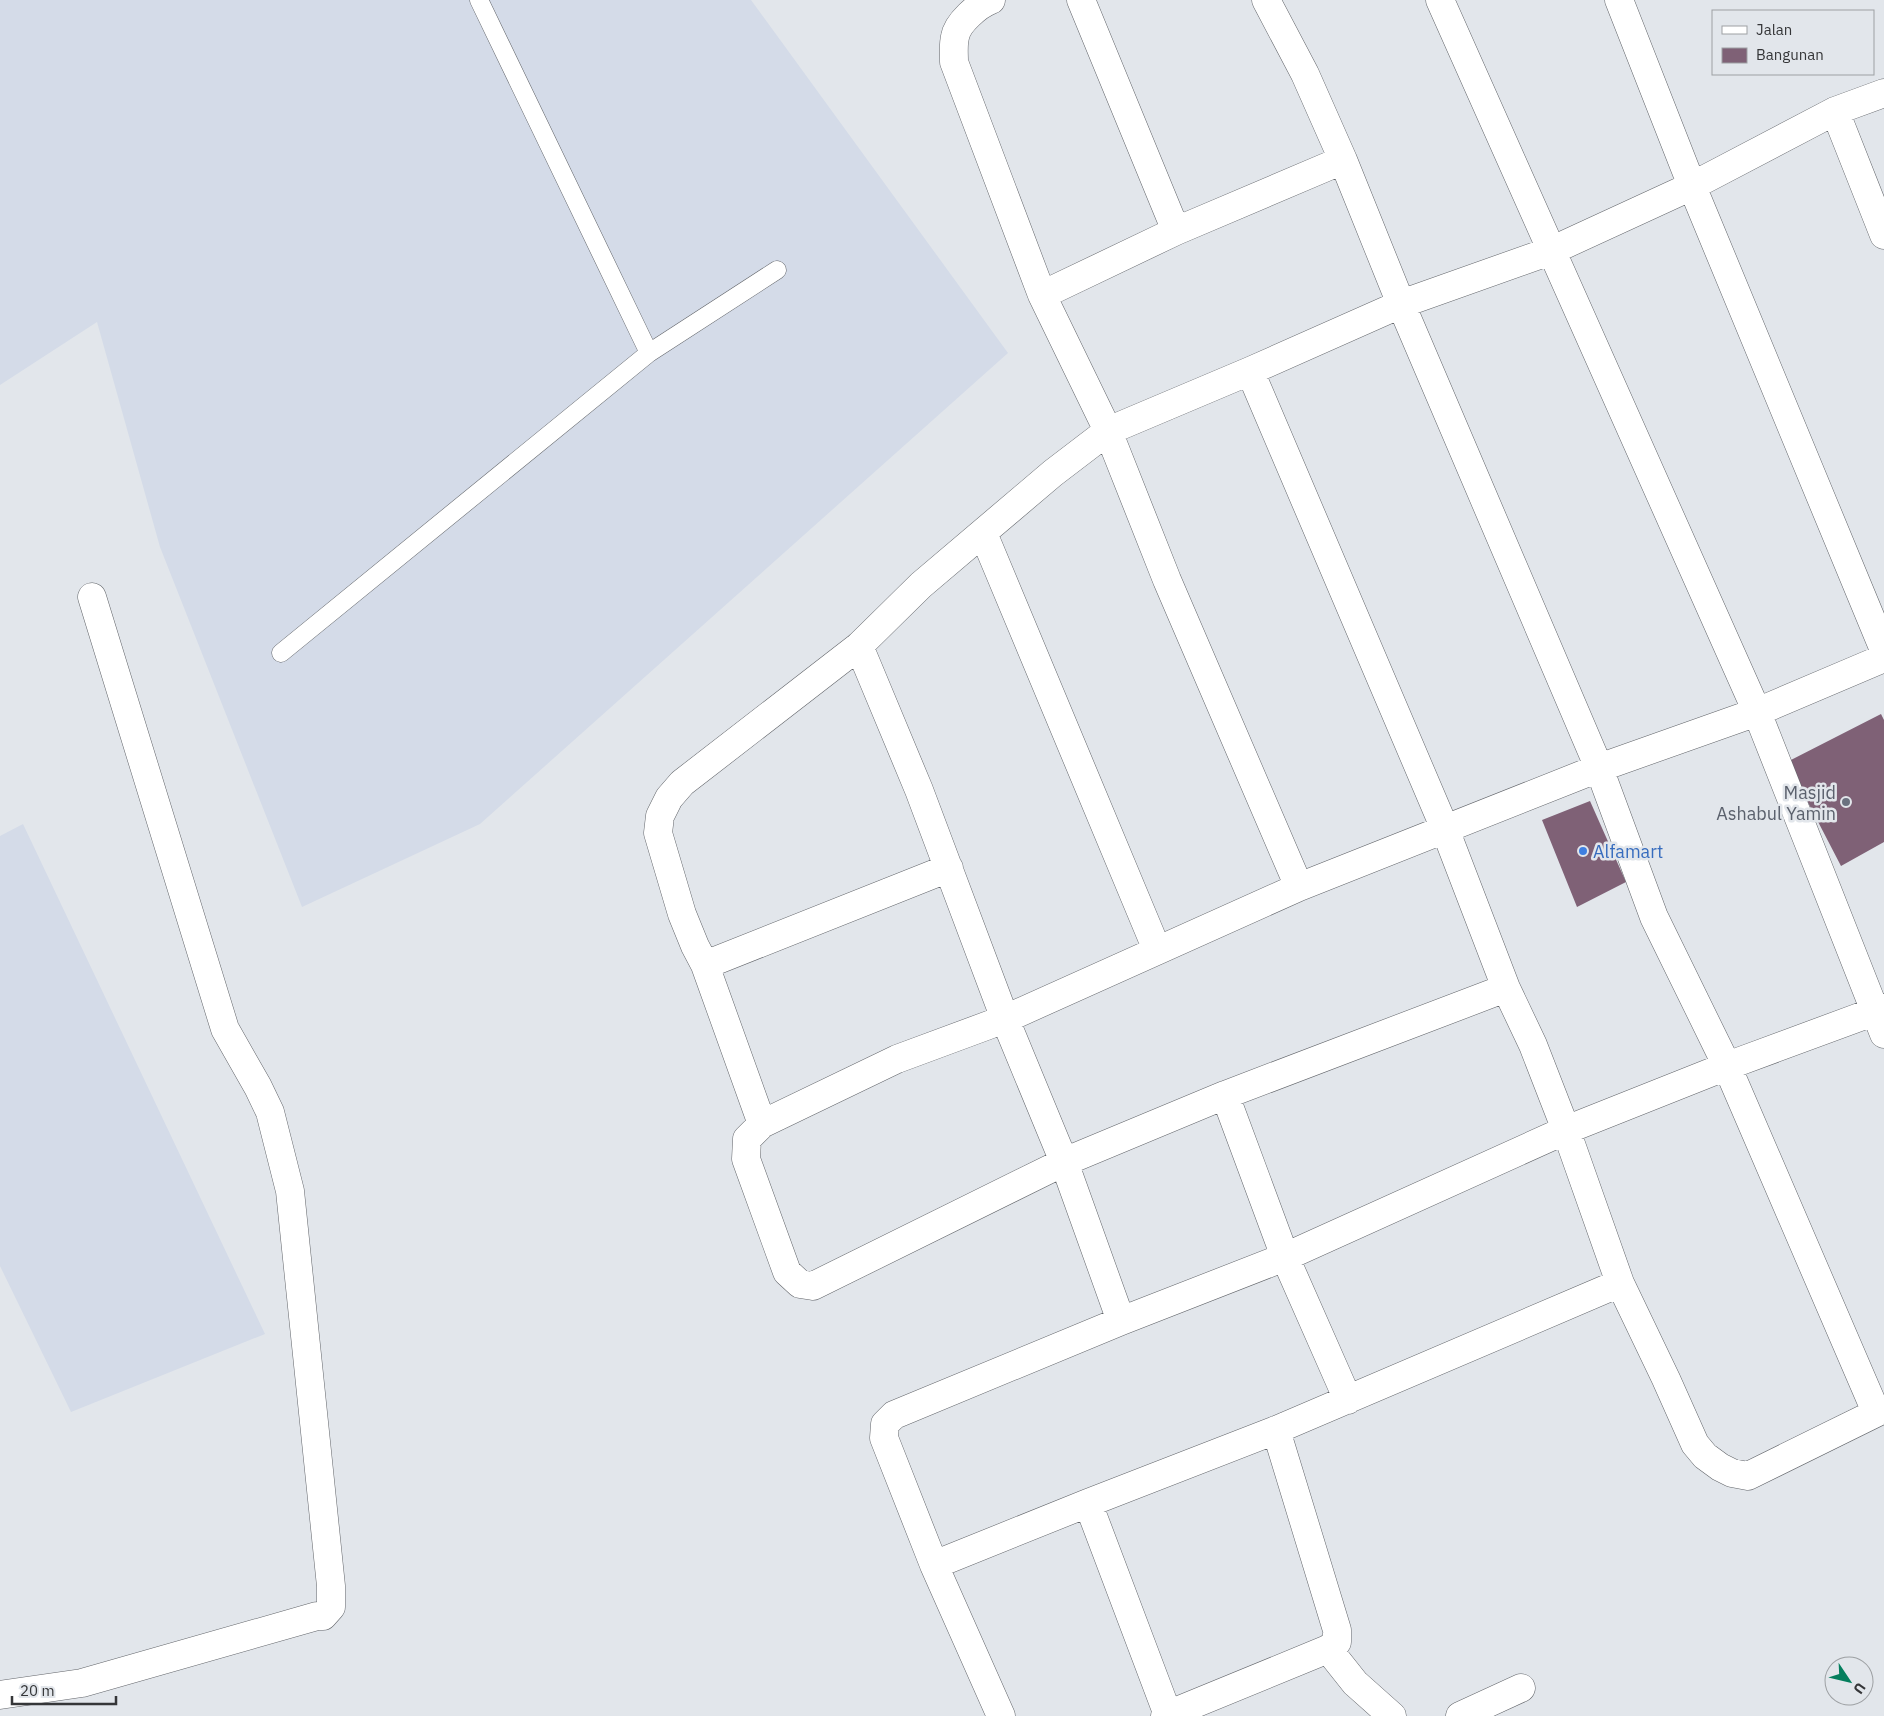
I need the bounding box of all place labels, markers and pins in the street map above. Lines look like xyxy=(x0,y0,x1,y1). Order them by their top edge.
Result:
place label: Masjid Ashabul Yamin xyxy=(1716,781,1836,825)
marker: Masjid Ashabul Yamin xyxy=(1840,796,1852,808)
place label: Alfamart xyxy=(1593,840,1663,863)
marker: Alfamart xyxy=(1577,845,1589,857)

